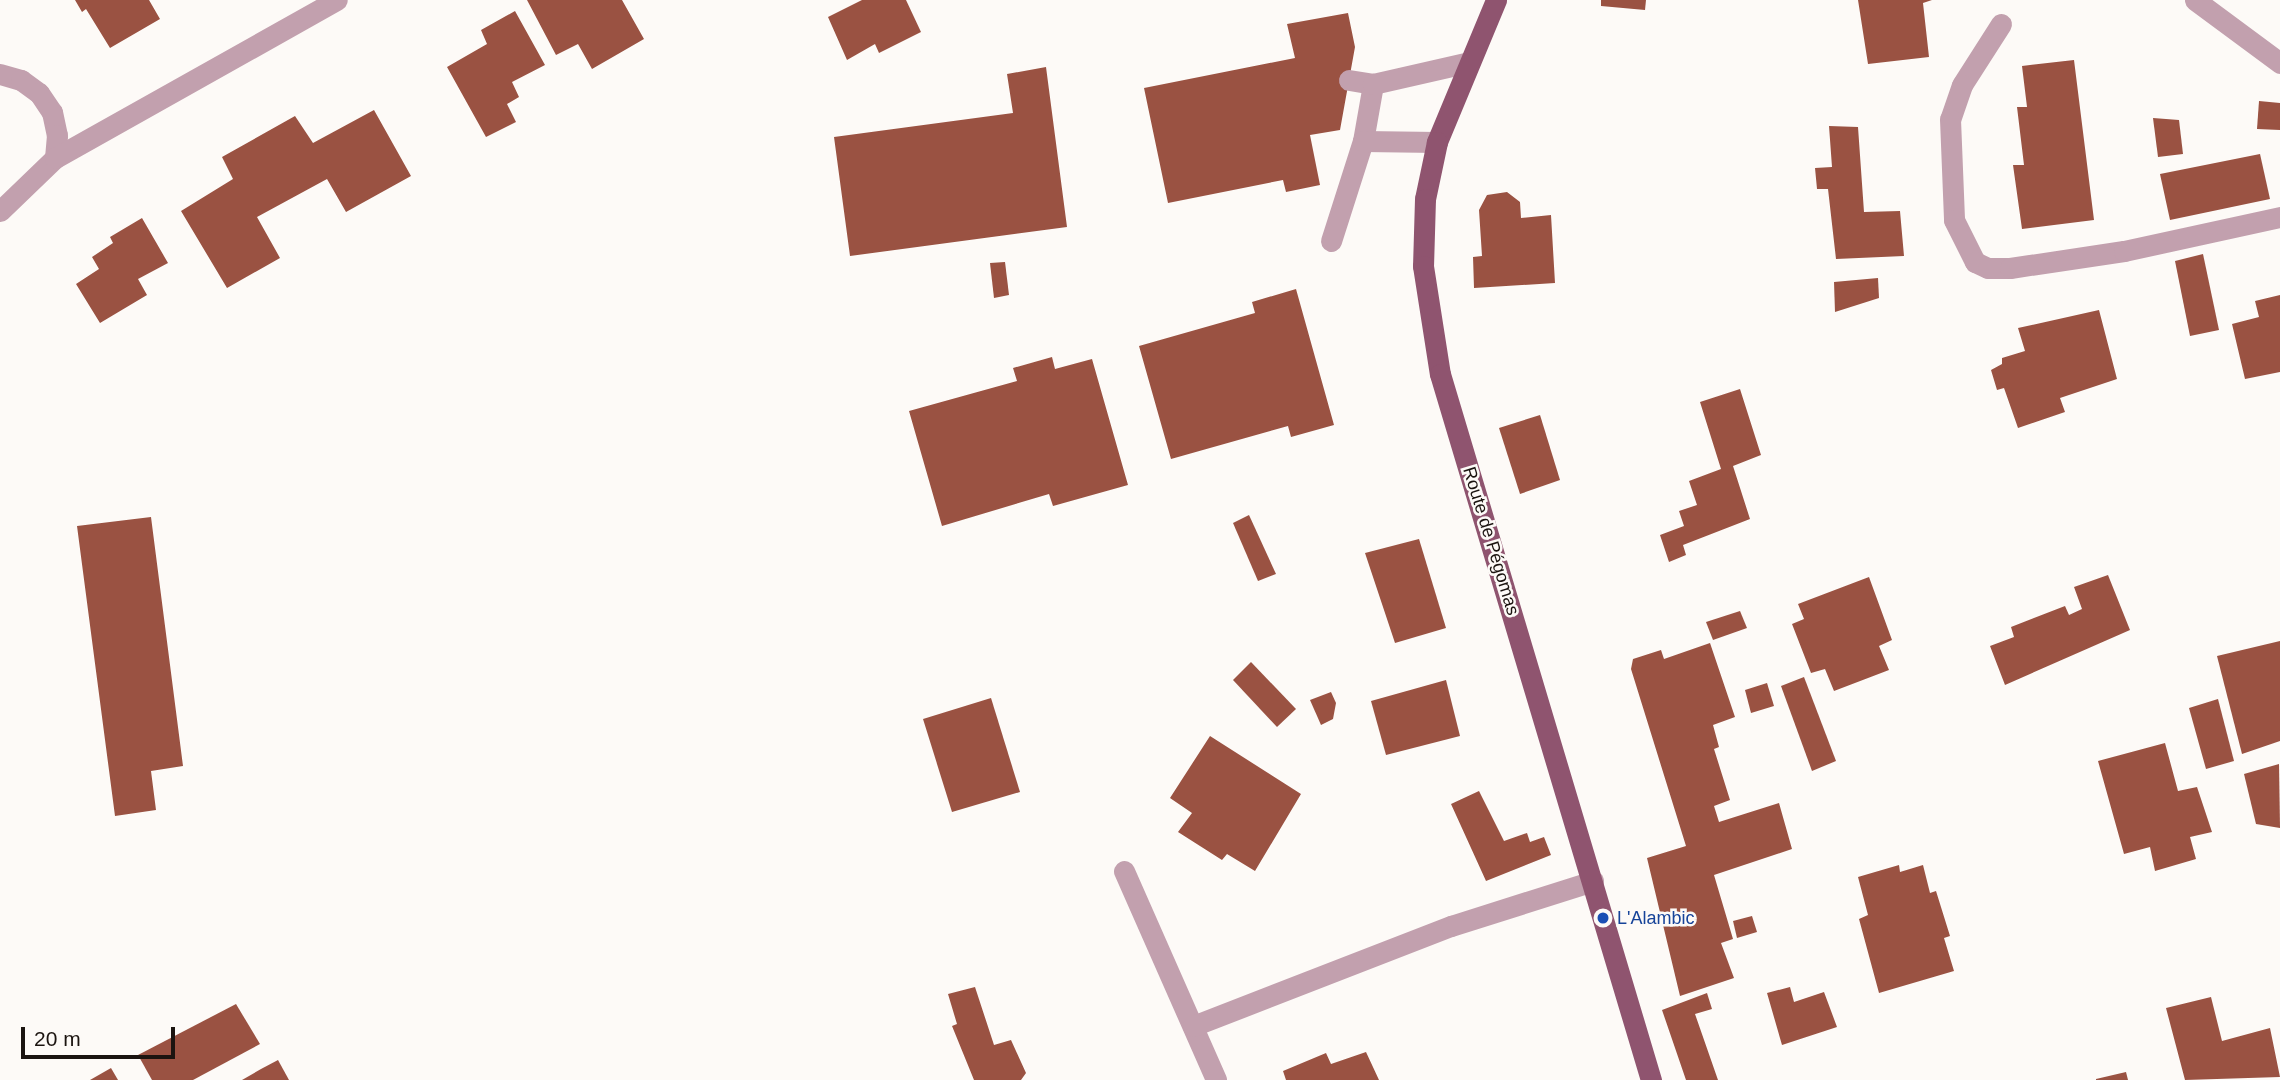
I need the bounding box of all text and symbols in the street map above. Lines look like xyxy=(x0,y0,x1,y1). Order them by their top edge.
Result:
street label: Route de Pégomas xyxy=(1458,464,1524,618)
place label: L'Alambic xyxy=(1617,907,1694,929)
marker: L'Alambic xyxy=(1595,910,1611,926)
scale bar xyxy=(24,1014,178,1058)
text: 20 m xyxy=(34,1027,81,1050)

